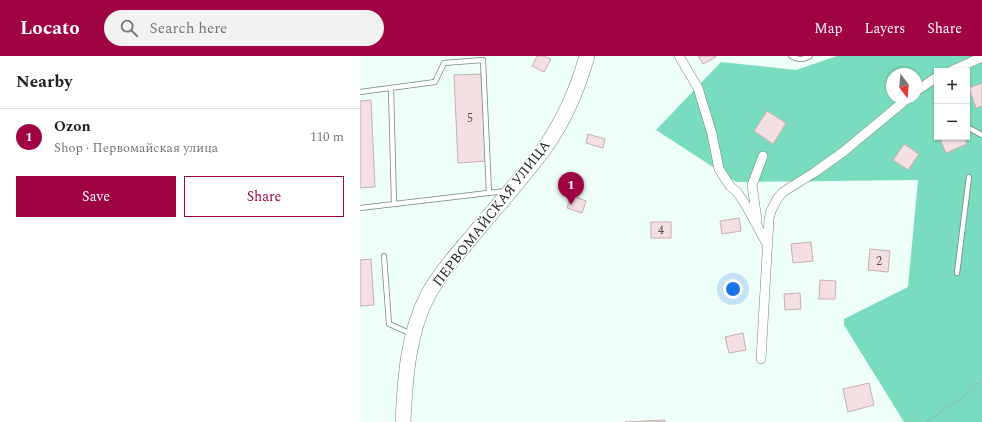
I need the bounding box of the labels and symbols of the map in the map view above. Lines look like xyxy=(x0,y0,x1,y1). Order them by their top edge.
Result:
north arrow xyxy=(886,68,922,104)
house number: 5 xyxy=(467,109,473,128)
street label: ПЕРВОМАЙСКАЯ УЛИЦА xyxy=(427,135,556,291)
pin: 1 xyxy=(558,172,584,205)
house number: 4 xyxy=(658,221,664,240)
house number: 2 xyxy=(876,252,882,271)
your location xyxy=(723,279,743,299)

